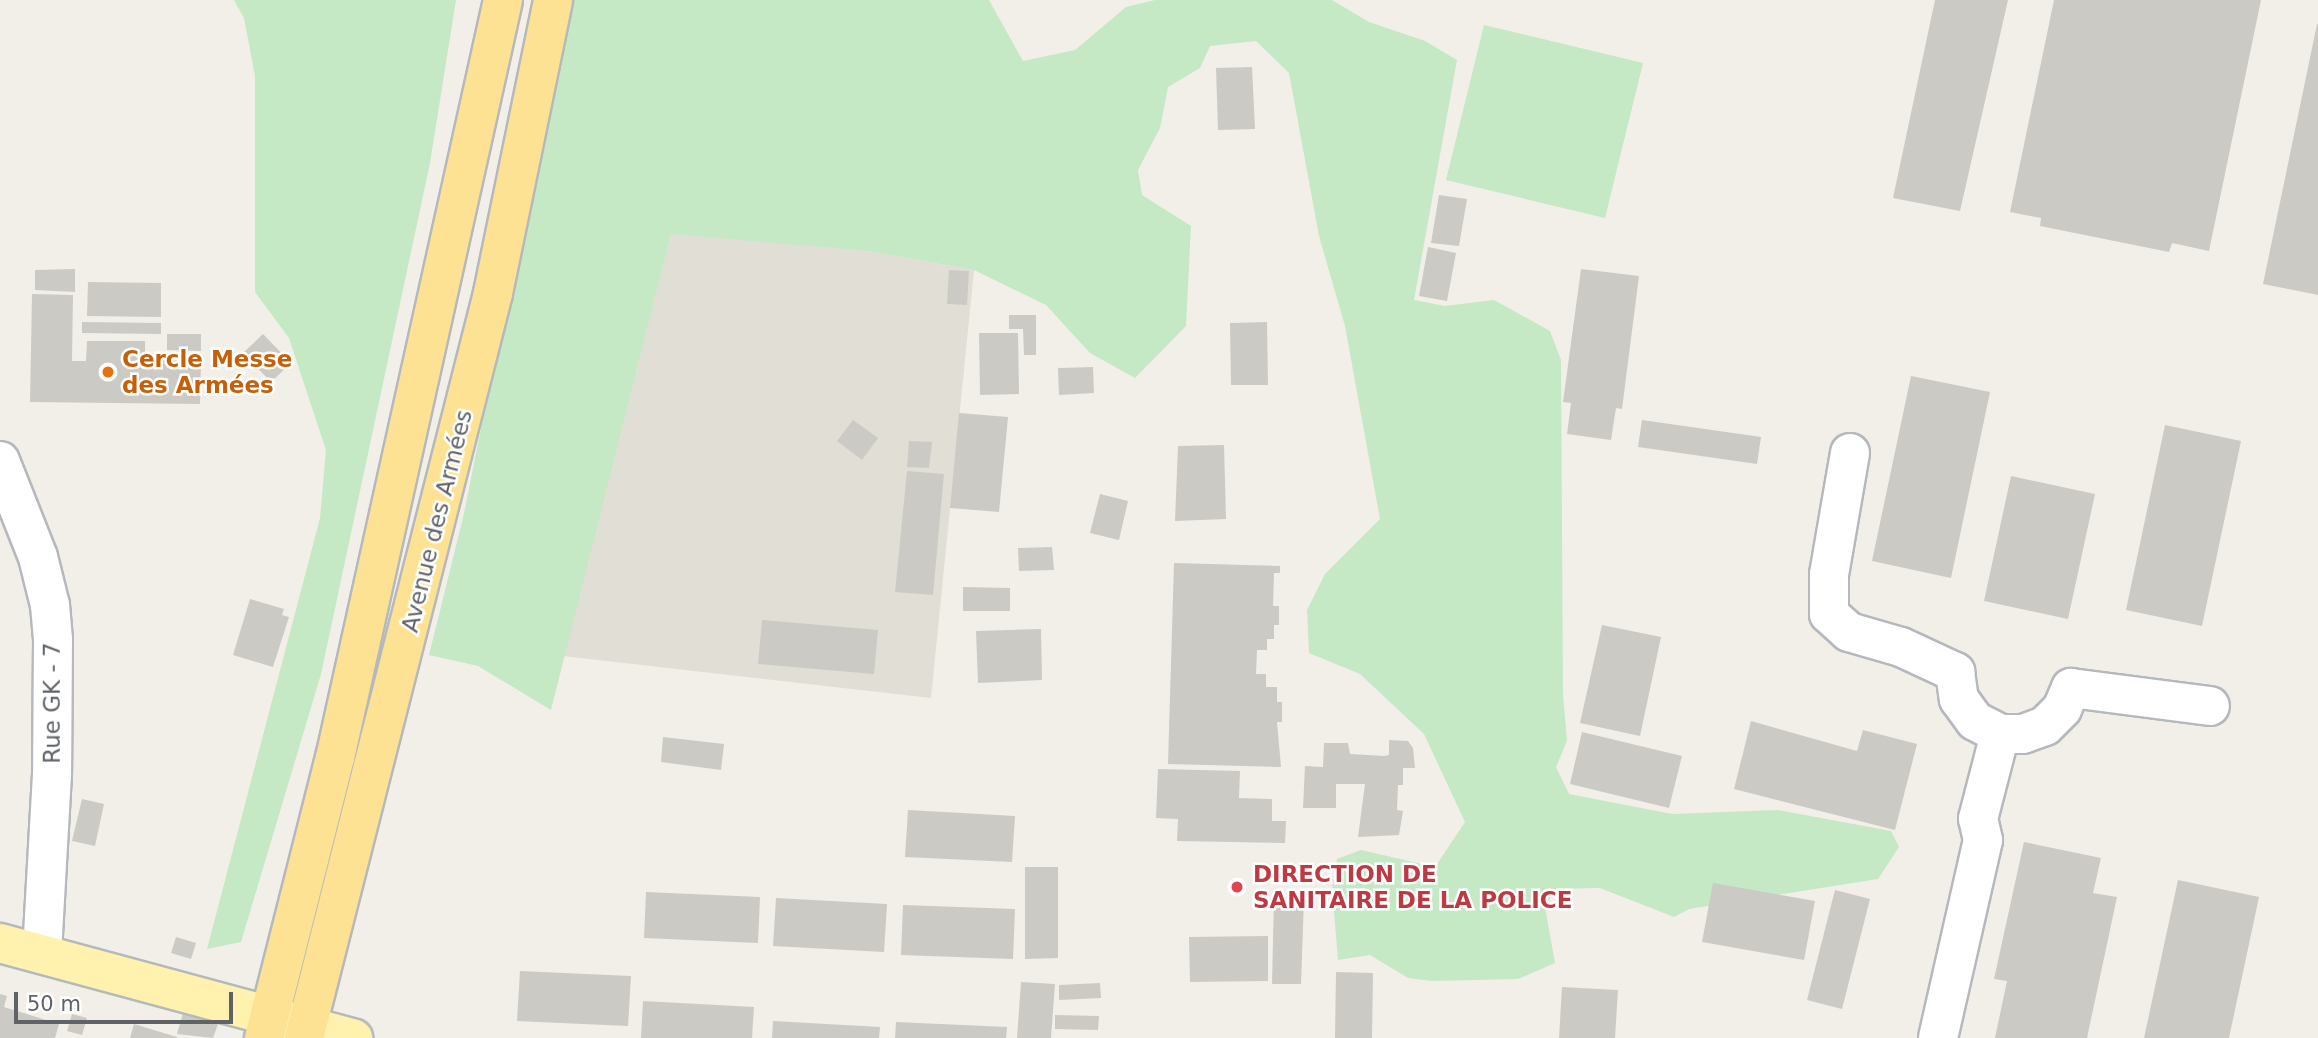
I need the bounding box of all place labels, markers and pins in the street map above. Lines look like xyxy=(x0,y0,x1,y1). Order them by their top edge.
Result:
place label: Cercle Messe des Armées xyxy=(122,345,292,399)
marker: Cercle Messe des Armées xyxy=(100,364,116,380)
place label: DIRECTION DE SANITAIRE DE LA POLICE xyxy=(1253,860,1572,914)
marker: DIRECTION DE SANITAIRE DE LA POLICE xyxy=(1227,877,1247,897)

